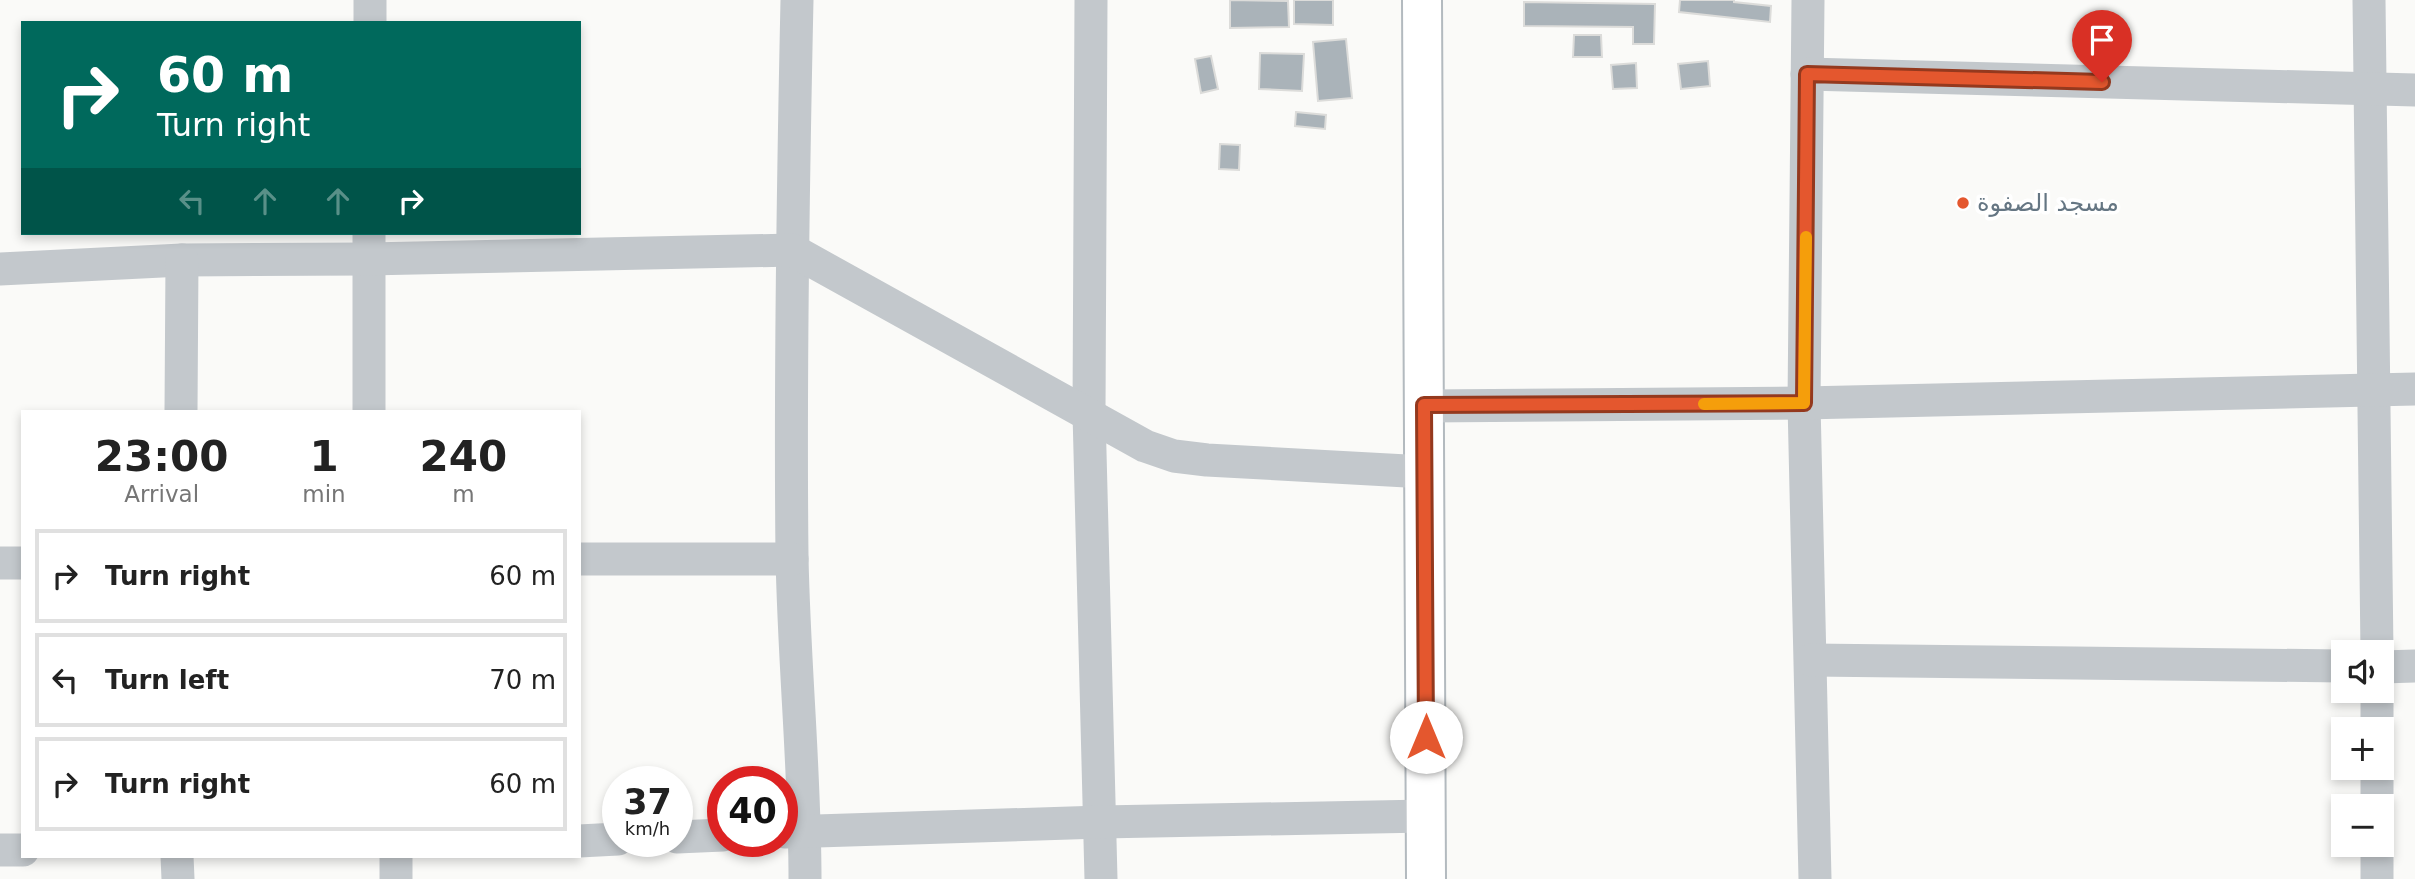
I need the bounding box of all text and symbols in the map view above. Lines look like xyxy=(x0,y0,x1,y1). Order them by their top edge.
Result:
pin xyxy=(2072,10,2132,82)
icon: arrive xyxy=(2083,21,2121,59)
text: 60 m xyxy=(157,47,293,104)
icon: right xyxy=(42,49,133,140)
text: Turn right xyxy=(157,106,310,144)
icon: left xyxy=(173,182,211,220)
icon: ahead xyxy=(246,182,284,220)
icon: ahead xyxy=(319,182,357,220)
icon: right xyxy=(392,182,430,220)
place label: مسجد الصفوة xyxy=(1977,189,2119,217)
marker: مسجد الصفوة xyxy=(1955,195,1971,211)
text: 23:00 xyxy=(95,432,229,481)
text: 1 xyxy=(309,432,339,481)
text: 240 xyxy=(420,432,507,481)
text: Arrival xyxy=(124,481,199,507)
text: min xyxy=(302,481,346,507)
text: m xyxy=(452,481,475,507)
icon: right xyxy=(46,557,84,595)
text: Turn right xyxy=(105,561,250,591)
text: 60 m xyxy=(489,561,556,591)
map controls xyxy=(2331,640,2394,857)
button: sound xyxy=(2331,640,2394,703)
icon: left xyxy=(46,661,84,699)
text: Turn left xyxy=(105,665,229,695)
text: 70 m xyxy=(489,665,556,695)
position arrow xyxy=(1389,700,1463,774)
button: + xyxy=(2331,717,2394,780)
icon: right xyxy=(46,765,84,803)
speed limit sign: 40 xyxy=(707,766,798,857)
text: Turn right xyxy=(105,769,250,799)
text: 60 m xyxy=(489,769,556,799)
text: 37 xyxy=(623,782,672,822)
button: − xyxy=(2331,794,2394,857)
text: km/h xyxy=(625,818,670,839)

